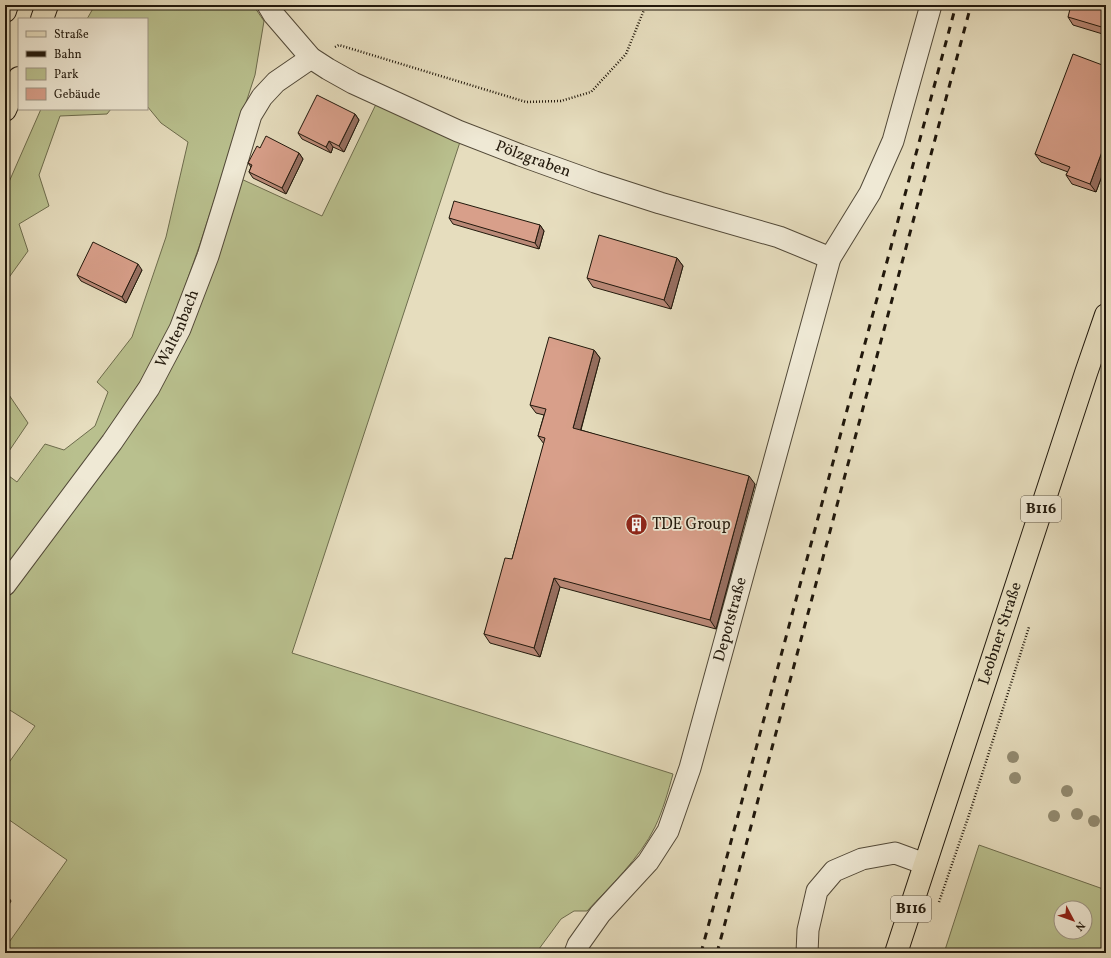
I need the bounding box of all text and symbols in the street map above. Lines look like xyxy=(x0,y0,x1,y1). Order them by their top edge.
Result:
legend xyxy=(18,18,148,110)
text: Straße xyxy=(54,27,89,43)
text: Bahn xyxy=(54,47,82,63)
text: Park xyxy=(54,67,79,83)
text: Gebäude xyxy=(54,87,101,103)
street label: Pölzgraben xyxy=(492,135,574,183)
street label: Waltenbach xyxy=(151,287,205,372)
road number: B116 xyxy=(1021,496,1061,522)
building icon: TDE Group xyxy=(624,512,650,538)
place label: TDE Group xyxy=(652,514,731,536)
street label: Depotstraße xyxy=(709,575,753,664)
street label: Leobner Straße xyxy=(973,579,1028,688)
road number: B116 xyxy=(891,896,931,922)
north arrow xyxy=(1053,900,1093,940)
text: N xyxy=(1071,918,1088,934)

